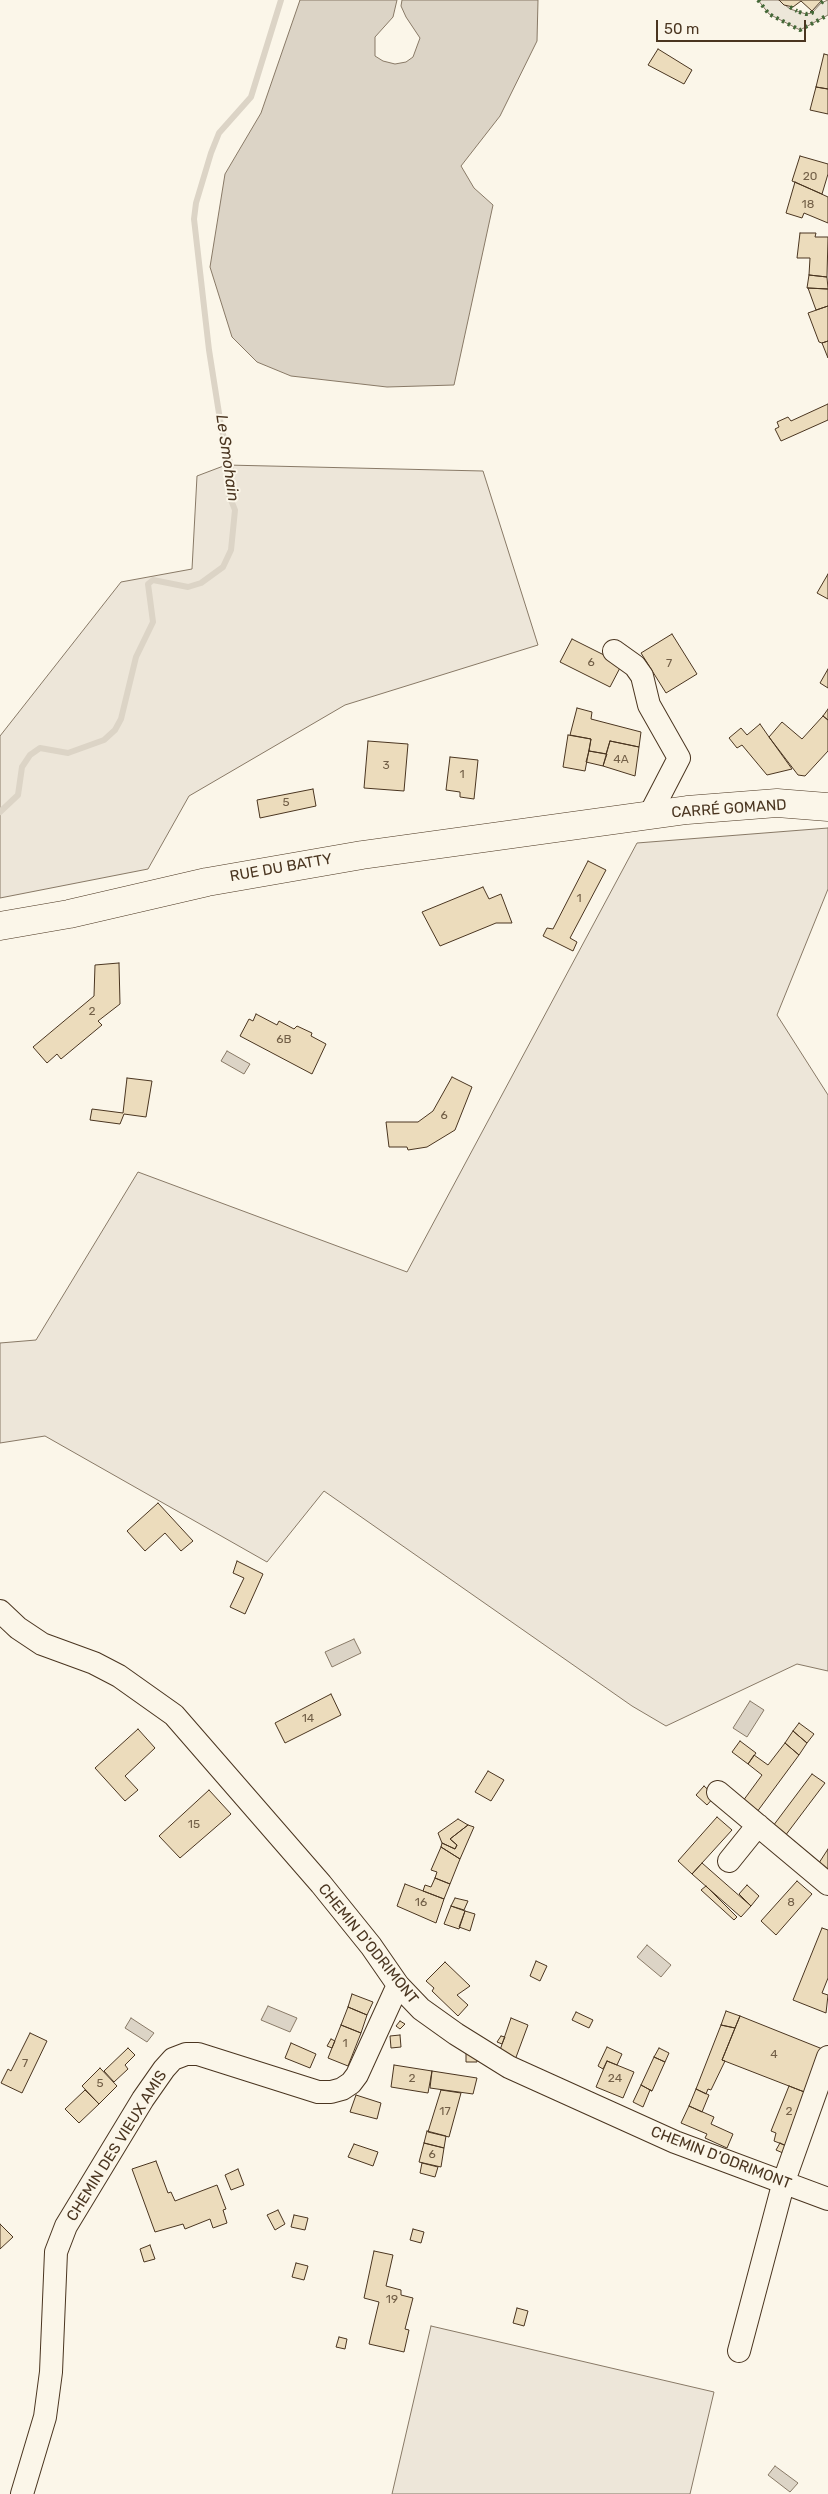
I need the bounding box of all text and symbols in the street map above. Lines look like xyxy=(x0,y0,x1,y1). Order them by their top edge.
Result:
scale bar xyxy=(658,10,808,42)
text: 50 m xyxy=(664,20,699,38)
house number: 20 xyxy=(803,170,817,184)
house number: 18 xyxy=(802,198,814,212)
water label: Le Smohain xyxy=(211,413,243,503)
house number: 6 xyxy=(587,656,595,670)
house number: 7 xyxy=(666,657,672,671)
house number: 4A xyxy=(613,753,629,767)
house number: 3 xyxy=(382,759,390,773)
house number: 1 xyxy=(459,768,465,782)
house number: 5 xyxy=(282,796,290,810)
street label: CARRÉ GOMAND xyxy=(671,796,787,822)
street label: RUE DU BATTY xyxy=(228,850,334,886)
house number: 1 xyxy=(576,892,582,906)
house number: 2 xyxy=(88,1005,96,1019)
house number: 6B xyxy=(276,1033,292,1047)
house number: 6 xyxy=(440,1109,448,1123)
house number: 14 xyxy=(302,1712,314,1726)
house number: 15 xyxy=(188,1818,200,1832)
street label: CHEMIN D'ODRIMONT xyxy=(314,1880,422,2008)
house number: 16 xyxy=(415,1896,427,1910)
house number: 8 xyxy=(787,1896,795,1910)
house number: 1 xyxy=(342,2037,348,2051)
house number: 4 xyxy=(770,2048,778,2062)
house number: 7 xyxy=(22,2057,28,2071)
street label: CHEMIN DES VIEUX AMIS xyxy=(63,2067,171,2225)
house number: 2 xyxy=(408,2072,416,2086)
house number: 24 xyxy=(608,2072,622,2086)
house number: 5 xyxy=(96,2077,104,2091)
house number: 17 xyxy=(439,2105,451,2119)
house number: 2 xyxy=(785,2105,793,2119)
street label: CHEMIN D'ODRIMONT xyxy=(648,2123,794,2193)
house number: 6 xyxy=(428,2148,436,2162)
house number: 19 xyxy=(386,2293,398,2307)

